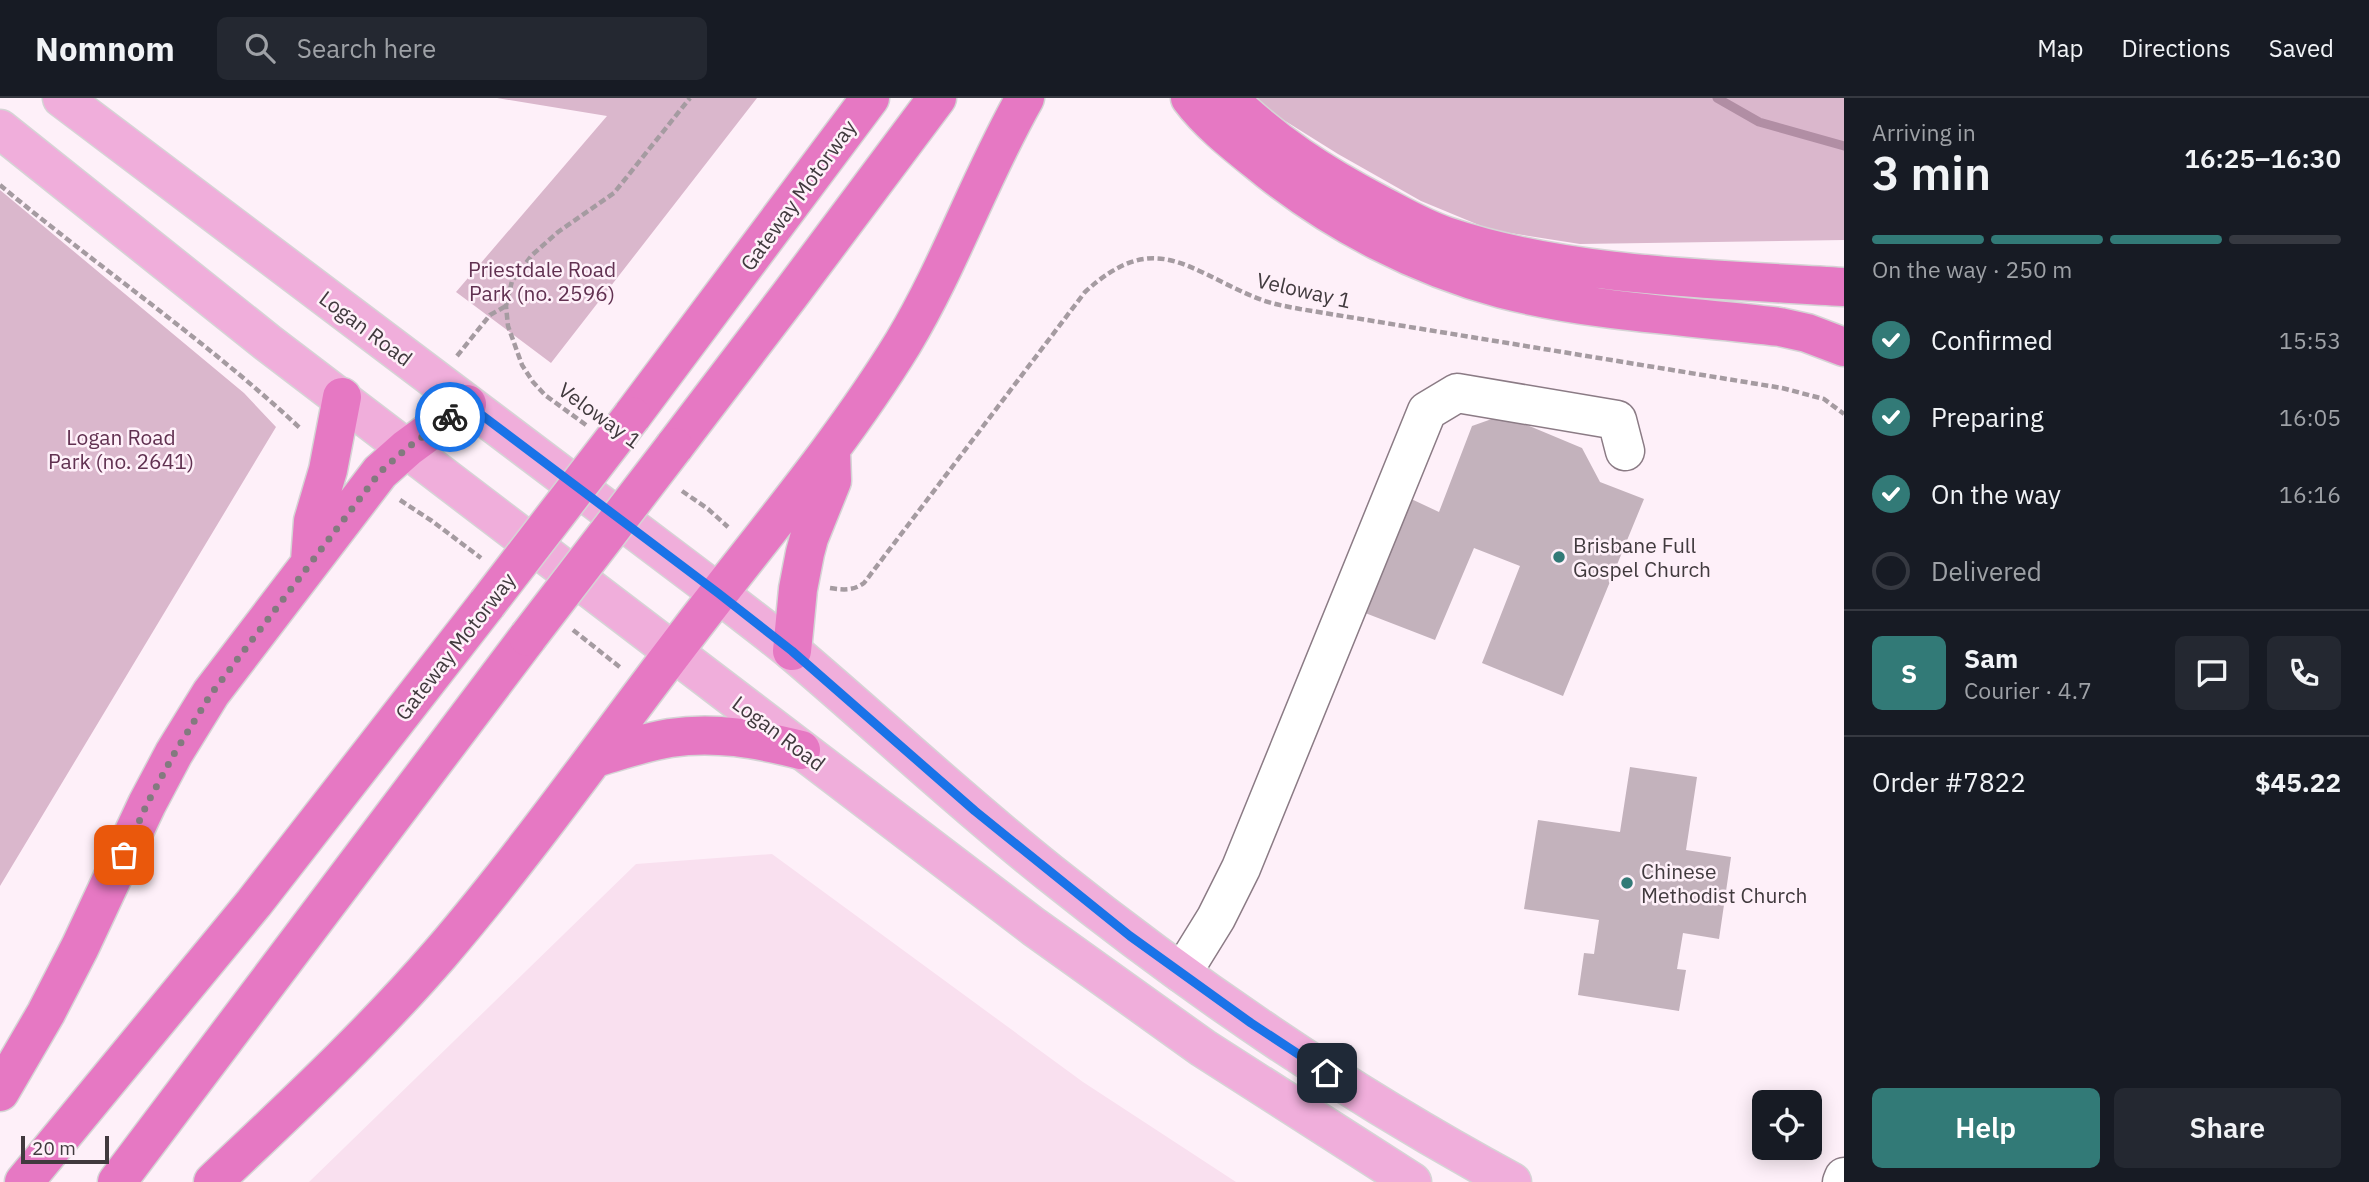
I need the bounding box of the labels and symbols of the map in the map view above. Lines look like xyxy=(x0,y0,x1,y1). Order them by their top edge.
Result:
street label: Gateway Motorway xyxy=(734,113,863,276)
park label: Priestdale Road Park (no. 2596) xyxy=(468,255,616,307)
street label: Veloway 1 xyxy=(1254,266,1354,314)
street label: Logan Road xyxy=(314,284,418,372)
street label: Veloway 1 xyxy=(553,375,647,455)
courier xyxy=(415,382,485,452)
park label: Logan Road Park (no. 2641) xyxy=(48,423,194,475)
place label: Brisbane Full Gospel Church xyxy=(1573,531,1711,583)
marker: Brisbane Full Gospel Church xyxy=(1551,549,1567,565)
street label: Gateway Motorway xyxy=(388,566,522,726)
street label: Logan Road xyxy=(727,689,831,777)
pin xyxy=(94,825,154,885)
place label: Chinese Methodist Church xyxy=(1641,857,1807,909)
marker: Chinese Methodist Church xyxy=(1619,875,1635,891)
pin xyxy=(1297,1043,1357,1103)
scale bar xyxy=(21,1133,108,1165)

